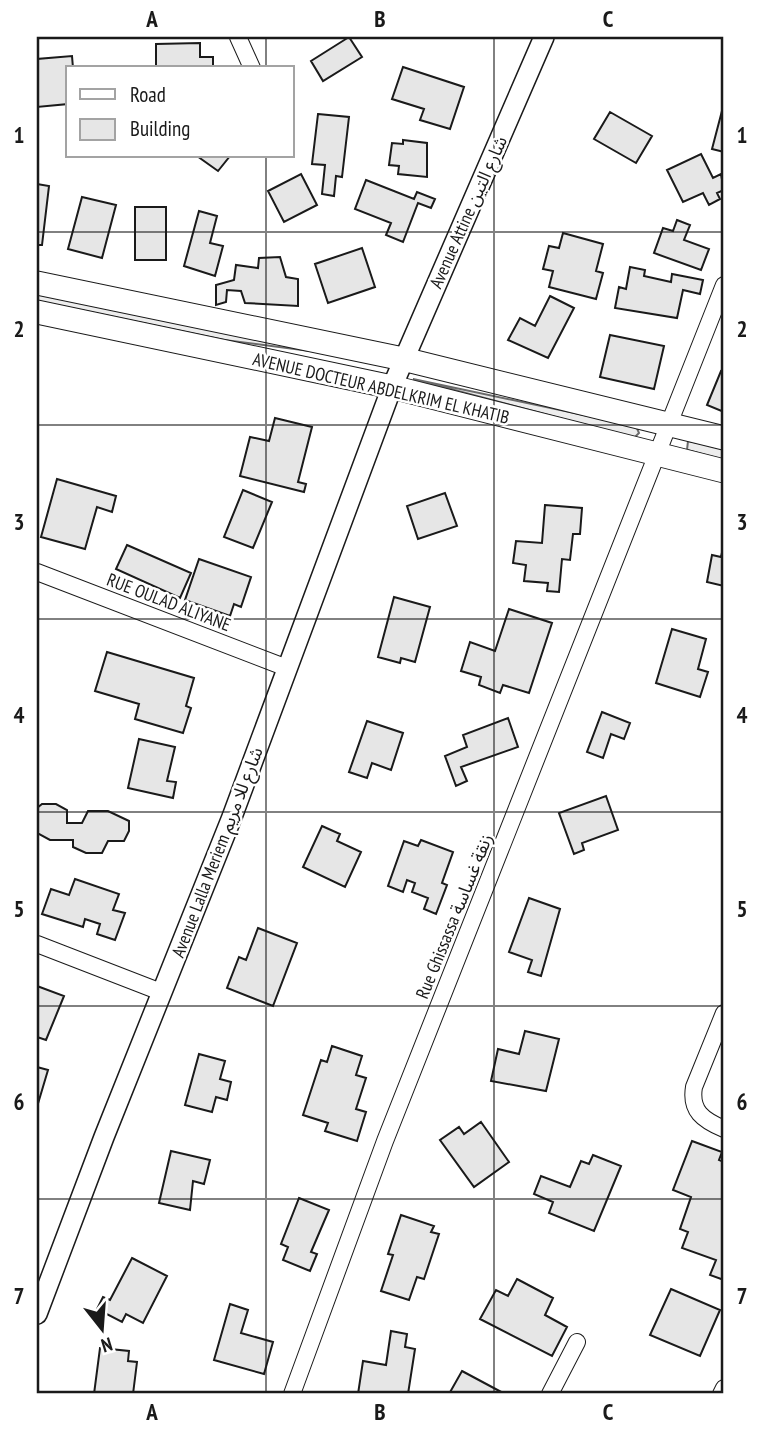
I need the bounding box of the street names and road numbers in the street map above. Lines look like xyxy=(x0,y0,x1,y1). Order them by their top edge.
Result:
street label: Avenue Attine شارع التين xyxy=(424,132,515,293)
street label: AVENUE DOCTEUR ABDELKRIM EL KHATIB xyxy=(251,347,511,429)
street label: RUE OULAD ALIYANE xyxy=(104,568,234,636)
street label: Avenue Lalla Meriem شارع للا مريم xyxy=(166,744,271,962)
street label: Rue Ghissassa زنقة غساسة xyxy=(410,830,498,1002)

